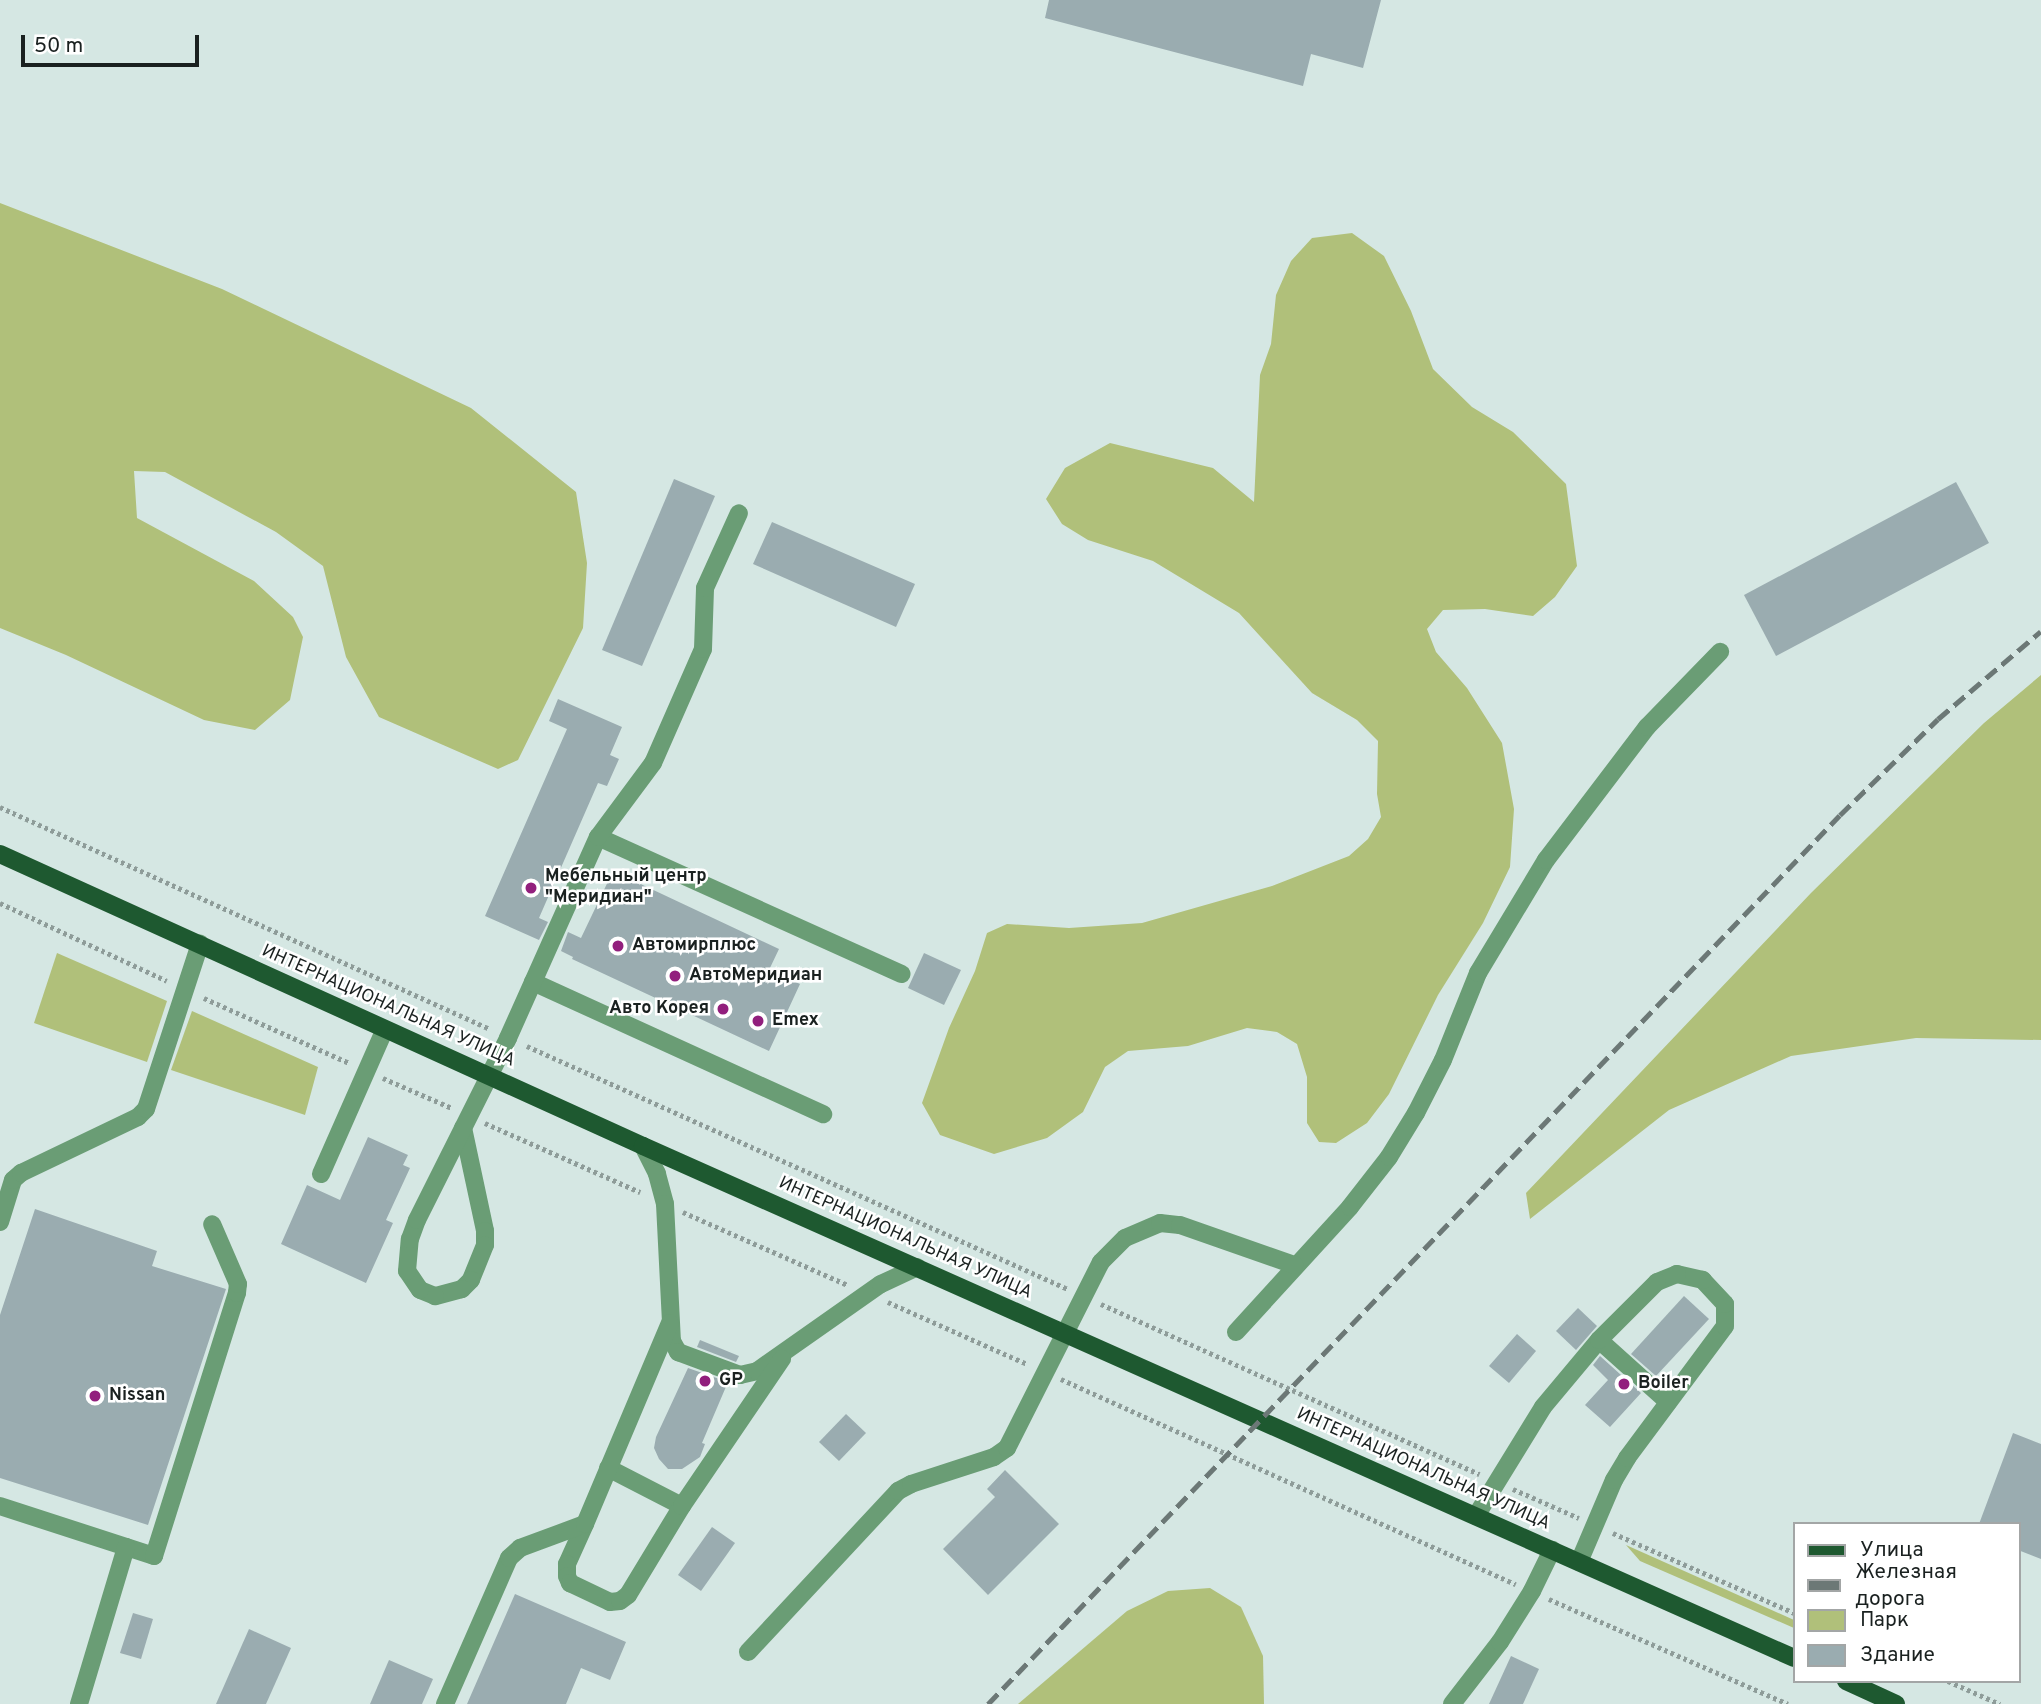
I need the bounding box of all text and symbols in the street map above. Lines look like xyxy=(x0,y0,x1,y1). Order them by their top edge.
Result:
scale bar xyxy=(24,21,203,65)
text: 50 m xyxy=(34,33,83,60)
place label: Мебельный центр "Меридиан" xyxy=(545,867,707,910)
marker: Мебельный центр "Меридиан" xyxy=(523,880,539,896)
place label: Автомирплюс xyxy=(632,935,756,957)
marker: Автомирплюс xyxy=(610,938,626,954)
street label: ИНТЕРНАЦИОНАЛЬНАЯ УЛИЦА xyxy=(258,941,518,1073)
place label: АвтоМеридиан xyxy=(689,965,822,987)
marker: АвтоМеридиан xyxy=(667,968,683,984)
place label: Авто Корея xyxy=(609,998,709,1020)
marker: Авто Корея xyxy=(715,1001,731,1017)
place label: Emex xyxy=(772,1010,819,1032)
marker: Emex xyxy=(750,1013,766,1029)
street label: ИНТЕРНАЦИОНАЛЬНАЯ УЛИЦА xyxy=(775,1173,1035,1305)
place label: GP xyxy=(719,1370,743,1392)
marker: GP xyxy=(697,1373,713,1389)
place label: Boiler xyxy=(1638,1373,1689,1395)
marker: Boiler xyxy=(1616,1376,1632,1392)
place label: Nissan xyxy=(109,1385,165,1407)
marker: Nissan xyxy=(87,1388,103,1404)
street label: ИНТЕРНАЦИОНАЛЬНАЯ УЛИЦА xyxy=(1293,1404,1553,1536)
legend xyxy=(1792,1522,2020,1683)
text: Улица xyxy=(1860,1537,1924,1564)
text: Железная дорога xyxy=(1855,1559,1957,1613)
text: Парк xyxy=(1860,1607,1909,1634)
text: Здание xyxy=(1860,1642,1935,1669)

